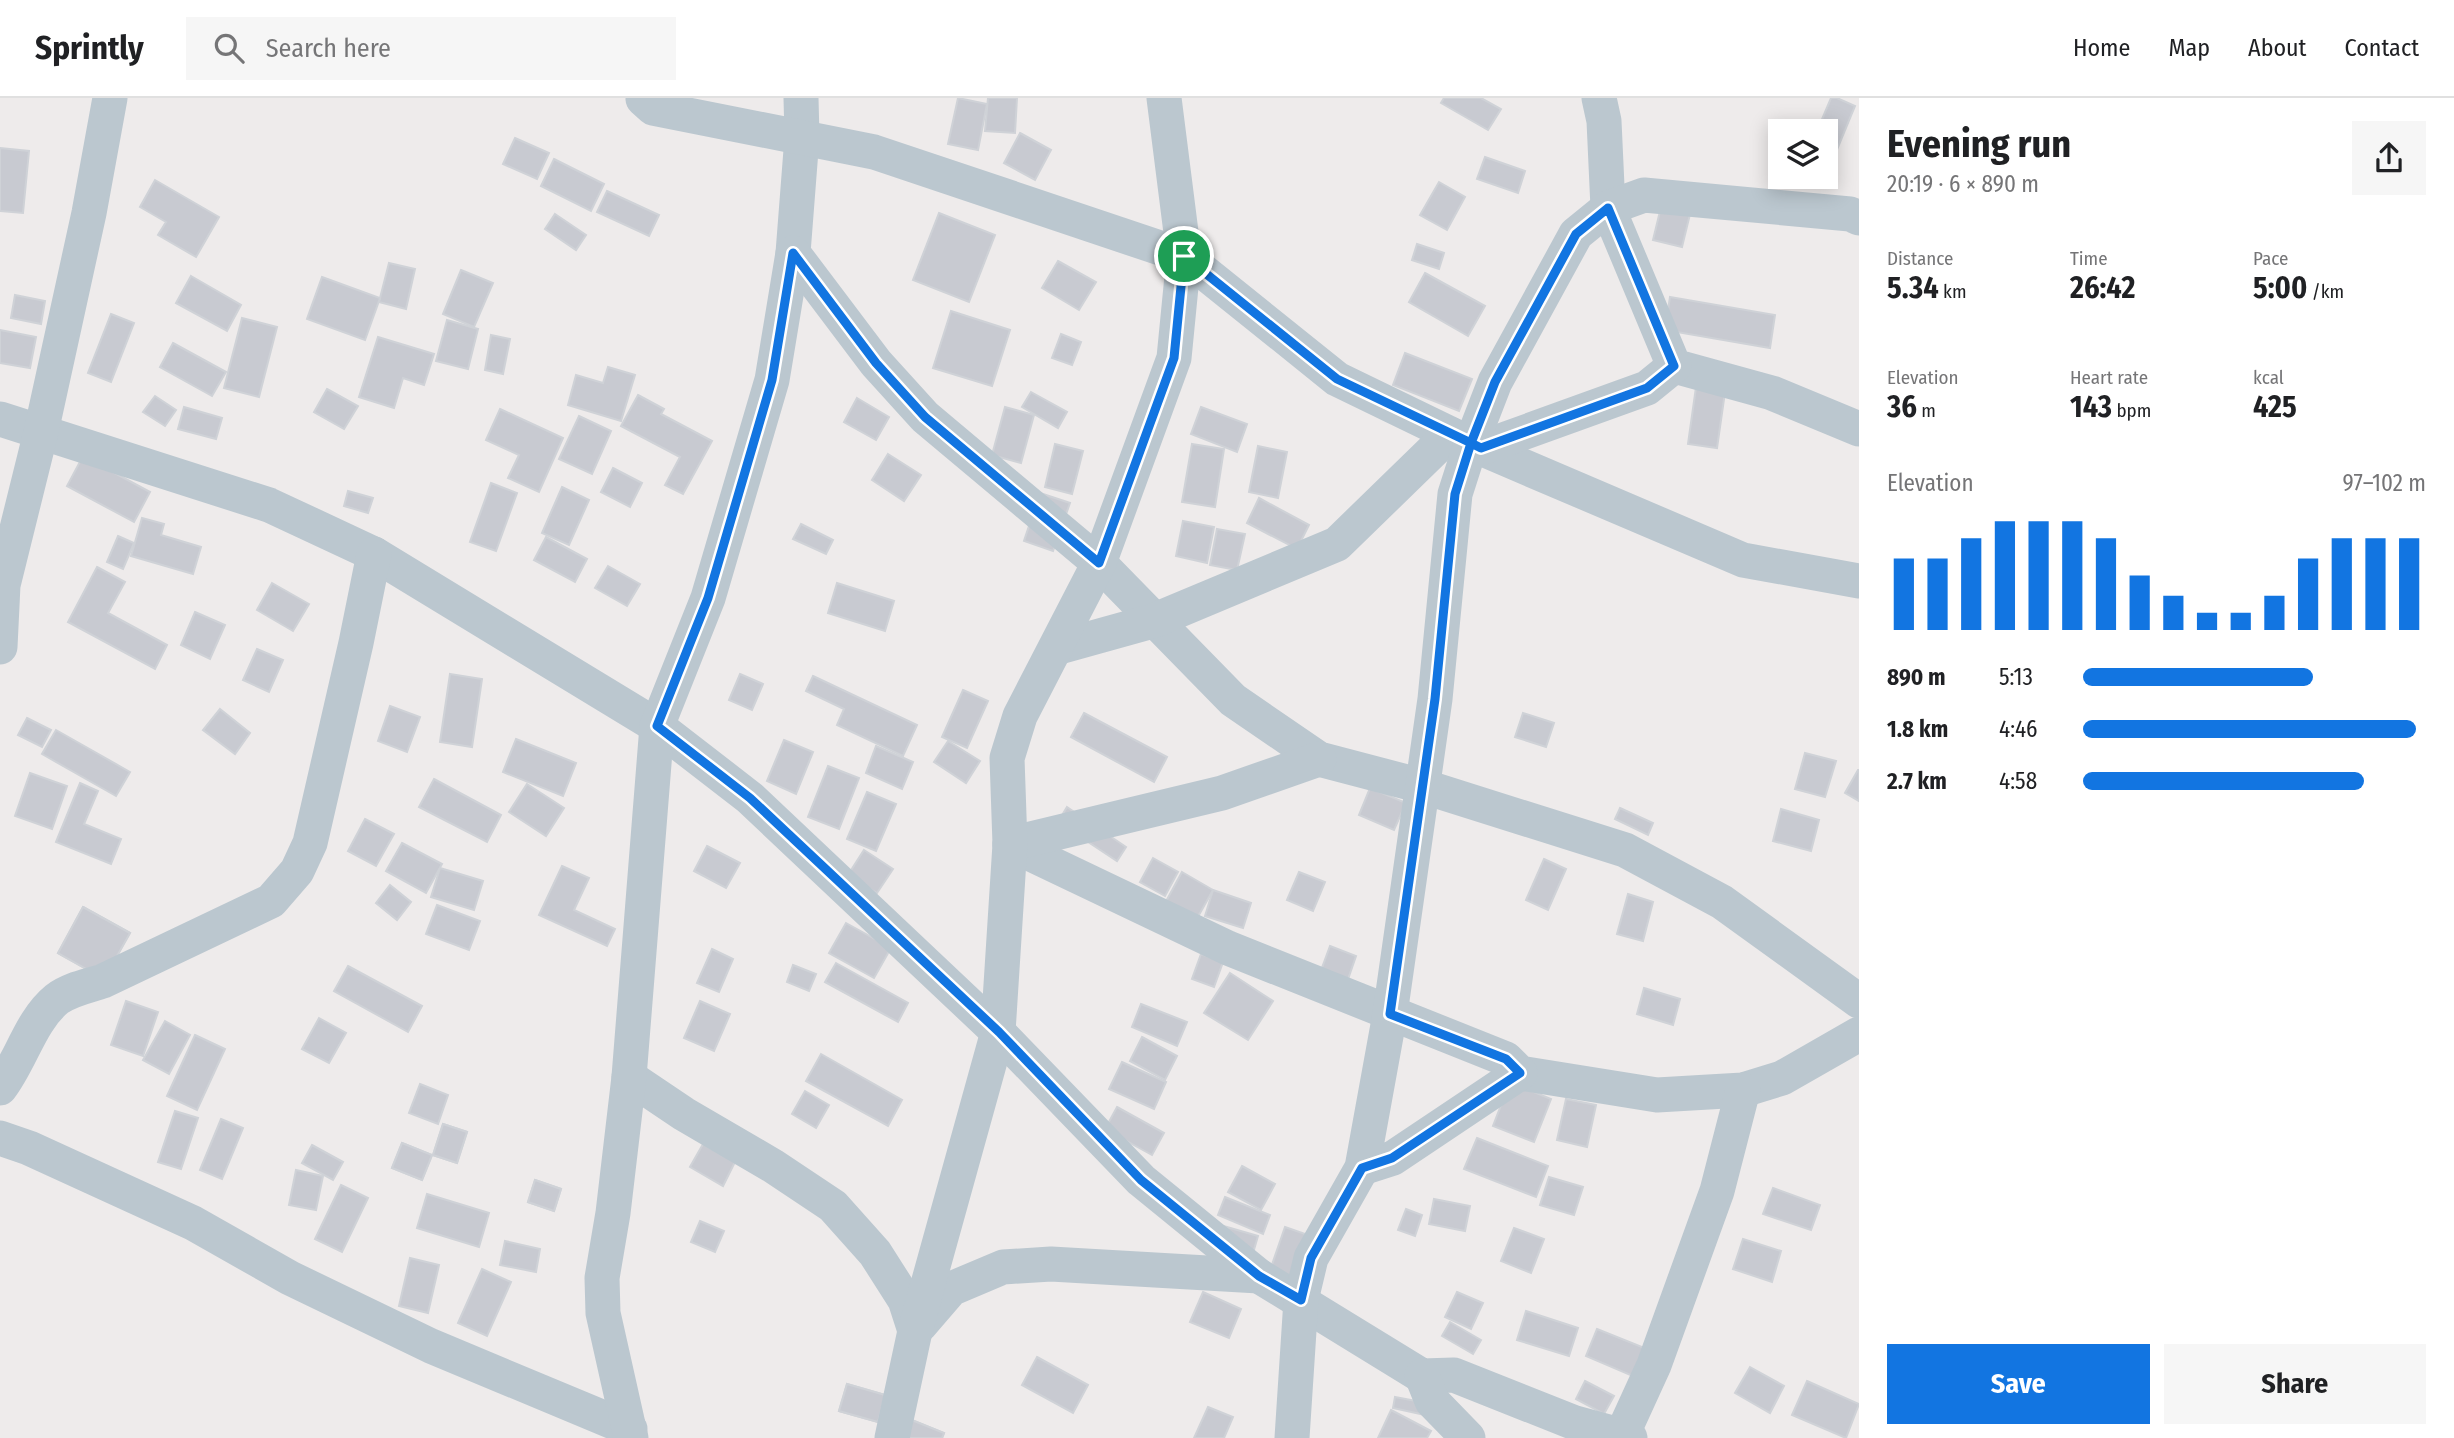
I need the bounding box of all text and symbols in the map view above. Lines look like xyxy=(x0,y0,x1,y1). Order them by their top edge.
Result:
search box xyxy=(186,17,676,80)
text: Sprintly xyxy=(35,28,144,68)
icon: search xyxy=(210,29,248,67)
text: Search here xyxy=(266,33,391,64)
text: Home xyxy=(2073,34,2130,62)
text: Map xyxy=(2168,34,2210,62)
text: About xyxy=(2248,34,2306,62)
text: Contact xyxy=(2344,34,2419,62)
map controls xyxy=(1768,119,1838,189)
button: layers xyxy=(1768,119,1838,189)
text: Evening run xyxy=(1887,121,2071,167)
button: share xyxy=(2352,121,2426,195)
text: 20:19 · 6 × 890 m xyxy=(1887,170,2039,198)
pin xyxy=(1154,226,1214,286)
icon: arrive xyxy=(1165,237,1203,275)
text: Distance xyxy=(1887,247,1954,270)
text: Time xyxy=(2070,247,2108,270)
text: Pace xyxy=(2253,247,2288,270)
text: 5.34 xyxy=(1887,270,1939,306)
text: 26:42 xyxy=(2070,270,2135,306)
text: 5:00 xyxy=(2253,270,2307,306)
text: km xyxy=(1939,280,1967,303)
text: /km xyxy=(2307,280,2344,303)
text: Elevation xyxy=(1887,366,1959,389)
text: Heart rate xyxy=(2070,366,2148,389)
text: kcal xyxy=(2253,366,2284,389)
text: 36 xyxy=(1887,389,1917,425)
text: 143 xyxy=(2070,389,2112,425)
text: 425 xyxy=(2253,389,2297,425)
text: m xyxy=(1917,399,1936,422)
text: bpm xyxy=(2112,399,2151,422)
text: Elevation xyxy=(1887,469,1974,497)
text: 97–102 m xyxy=(2343,469,2426,497)
text: 890 m xyxy=(1887,663,1946,691)
text: 5:13 xyxy=(1999,663,2033,691)
text: 1.8 km xyxy=(1887,715,1948,743)
text: 4:46 xyxy=(1999,715,2037,743)
text: 2.7 km xyxy=(1887,767,1947,795)
text: 4:58 xyxy=(1999,767,2037,795)
button: Save xyxy=(1887,1344,2150,1424)
button: Share xyxy=(2164,1344,2426,1424)

